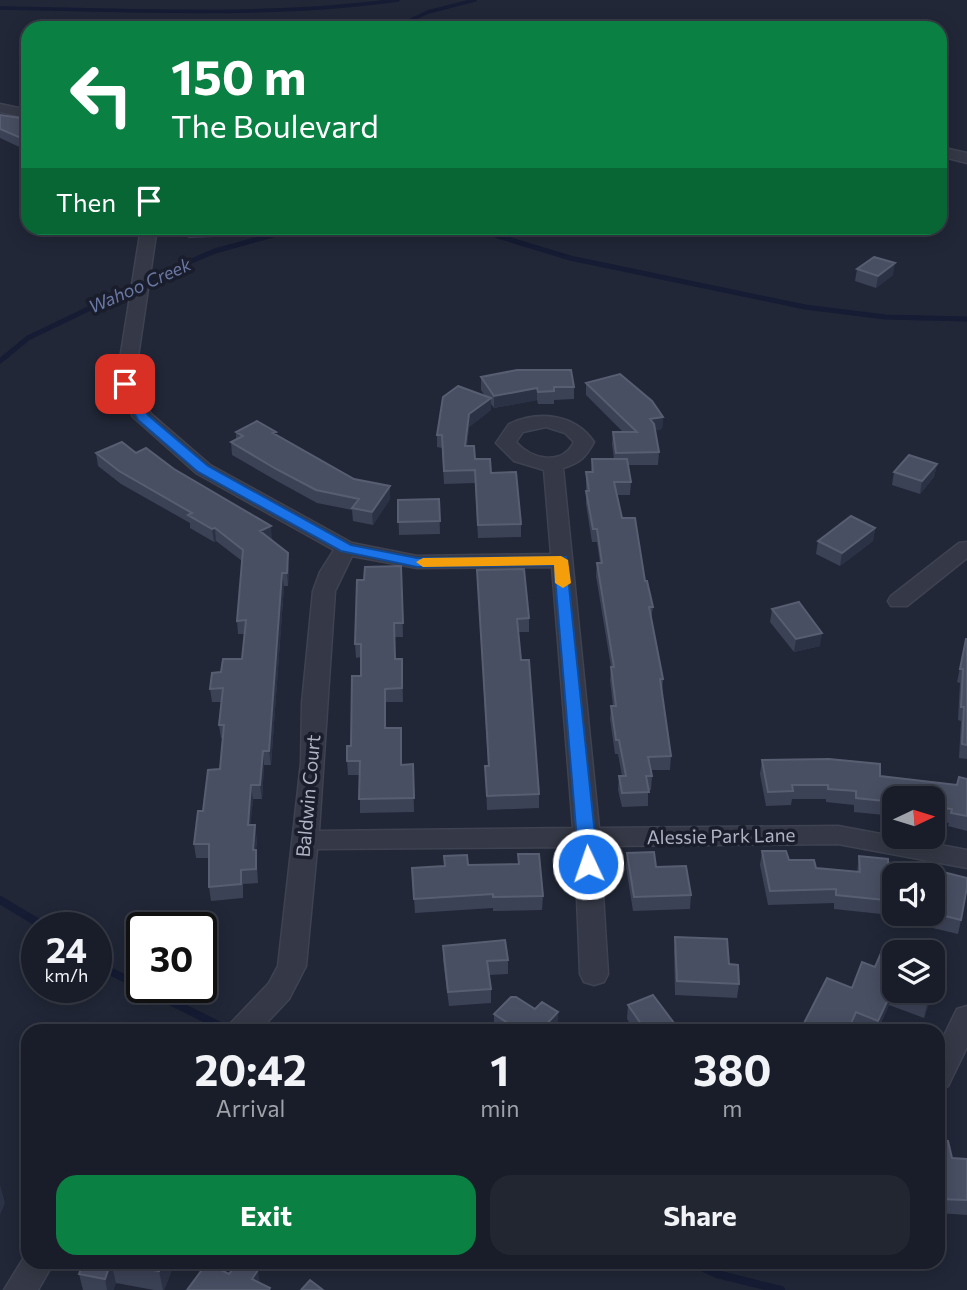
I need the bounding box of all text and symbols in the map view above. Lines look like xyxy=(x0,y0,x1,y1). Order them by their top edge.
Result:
text: 150 m xyxy=(171,45,306,105)
icon: left xyxy=(56,49,147,140)
text: The Boulevard xyxy=(171,105,379,145)
icon: arrive xyxy=(130,182,168,220)
text: Then xyxy=(56,186,116,217)
water label: Wahoo Creek xyxy=(85,252,195,318)
pin xyxy=(95,354,155,414)
icon: arrive xyxy=(106,365,144,403)
street label: Baldwin Court xyxy=(291,733,324,858)
north arrow xyxy=(882,786,945,849)
map controls xyxy=(882,786,945,1003)
street label: Alessie Park Lane xyxy=(646,823,796,848)
position arrow xyxy=(551,827,625,901)
button: sound xyxy=(882,863,945,926)
speed limit sign: 30 xyxy=(126,912,217,1003)
text: 24 xyxy=(46,927,87,970)
button: layers xyxy=(882,940,945,1003)
text: km/h xyxy=(45,964,88,986)
text: 20:42 xyxy=(195,1043,307,1095)
text: 1 xyxy=(490,1043,509,1095)
text: 380 xyxy=(693,1043,771,1095)
text: Arrival xyxy=(216,1094,285,1122)
text: min xyxy=(480,1094,519,1122)
text: m xyxy=(722,1094,742,1122)
button: Exit xyxy=(56,1175,476,1255)
button: Share xyxy=(490,1175,910,1255)

